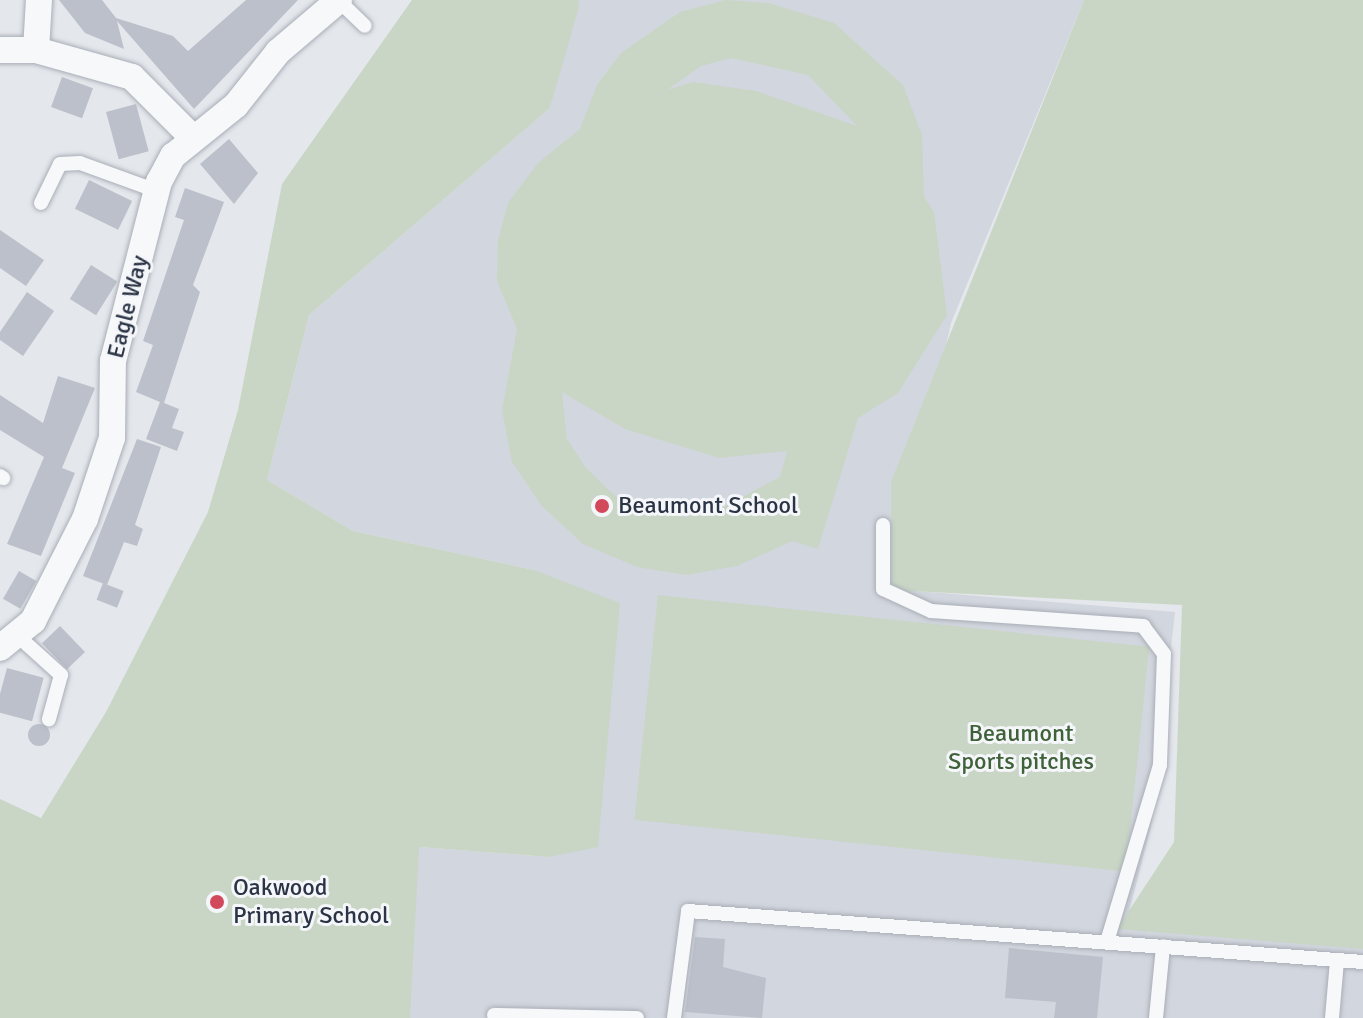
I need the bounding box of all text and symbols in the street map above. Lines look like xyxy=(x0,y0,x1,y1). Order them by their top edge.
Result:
street label: Eagle Way xyxy=(101,253,155,361)
place label: Beaumont School xyxy=(618,492,798,520)
marker: Beaumont School xyxy=(593,497,611,515)
park label: Beaumont Sports pitches xyxy=(948,720,1094,776)
place label: Oakwood Primary School xyxy=(233,874,389,930)
marker: Oakwood Primary School xyxy=(208,893,226,911)

